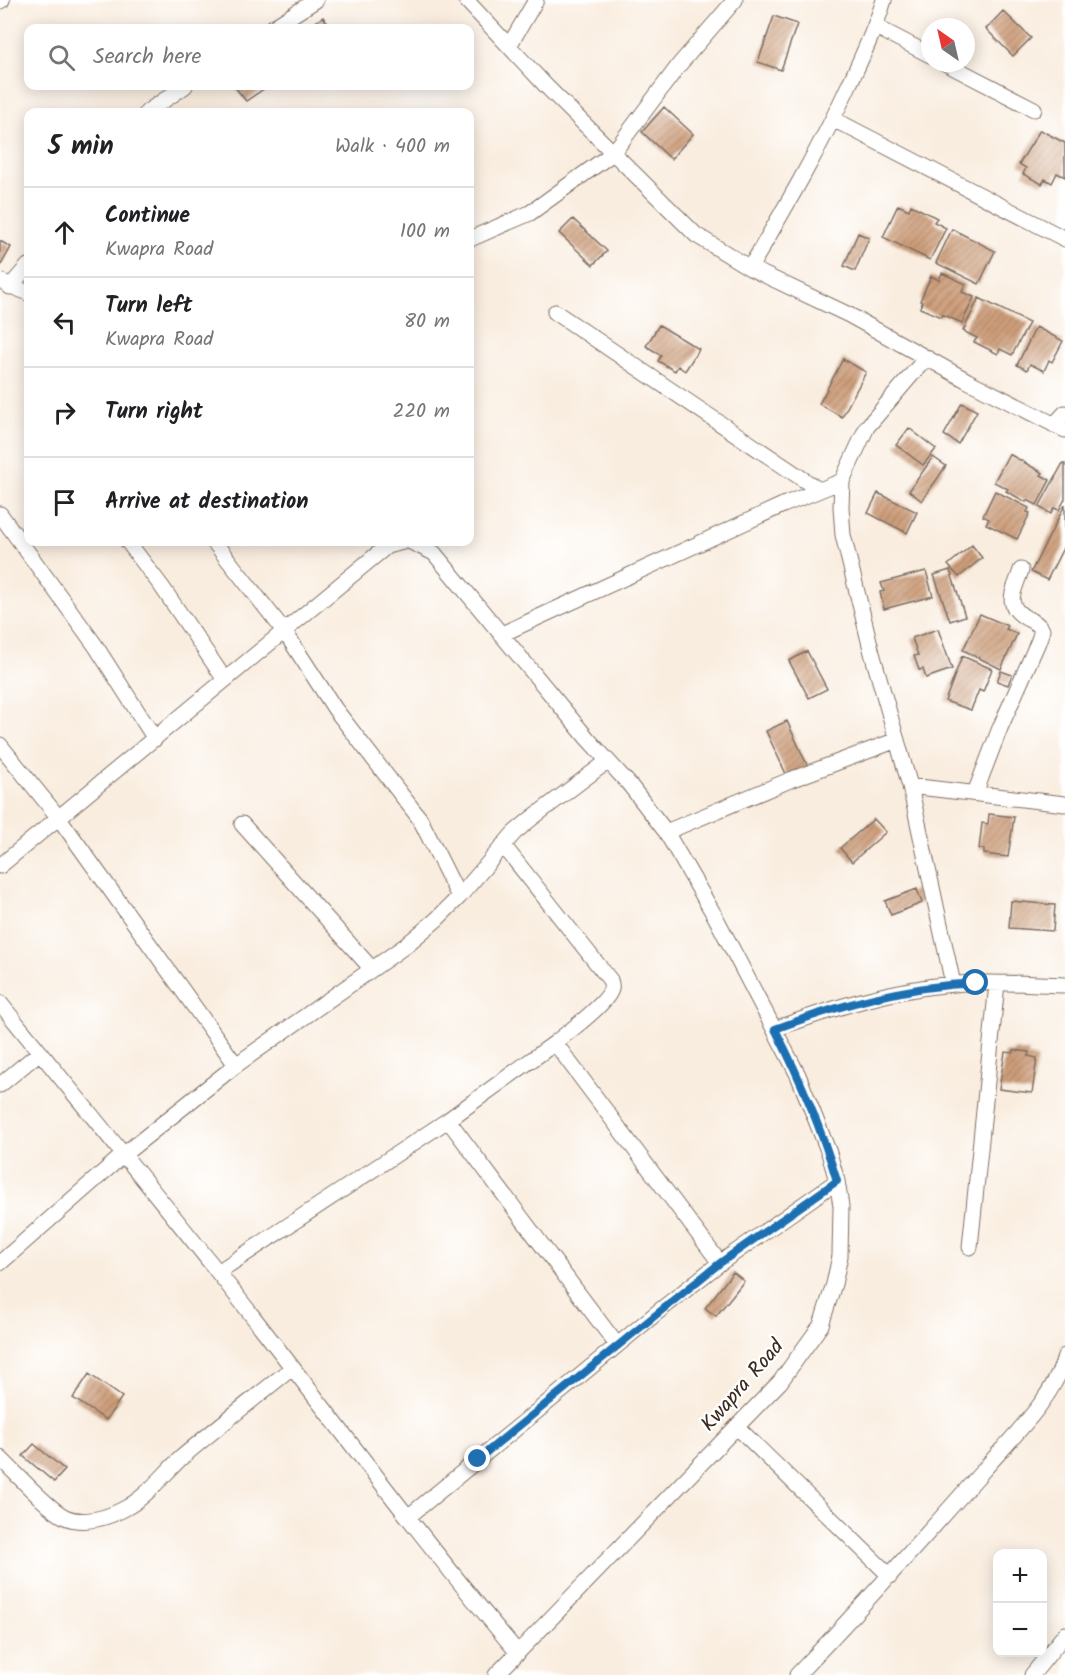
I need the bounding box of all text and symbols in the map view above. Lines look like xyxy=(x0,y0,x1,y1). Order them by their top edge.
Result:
north arrow xyxy=(921,18,975,72)
search box xyxy=(24,24,474,90)
text: Search here xyxy=(93,40,201,75)
icon: search xyxy=(45,41,78,74)
text: 5 min xyxy=(48,126,114,168)
text: Walk · 400 m xyxy=(335,131,450,163)
text: Continue xyxy=(105,199,190,234)
icon: ahead xyxy=(48,216,81,249)
text: 100 m xyxy=(400,216,450,248)
text: Kwapra Road xyxy=(105,234,213,266)
text: Turn left xyxy=(105,289,192,324)
icon: left xyxy=(48,306,81,339)
text: 80 m xyxy=(404,306,450,338)
text: Kwapra Road xyxy=(105,324,213,356)
text: Turn right xyxy=(105,395,203,430)
icon: right xyxy=(48,396,81,429)
text: 220 m xyxy=(393,396,450,428)
text: Arrive at destination xyxy=(105,485,308,520)
icon: arrive xyxy=(48,486,81,519)
route start xyxy=(962,969,988,995)
street label: Kwapra Road xyxy=(693,1332,793,1440)
route end xyxy=(464,1445,490,1471)
map controls xyxy=(993,1549,1047,1657)
button: + xyxy=(993,1549,1047,1603)
button: − xyxy=(993,1603,1047,1657)

